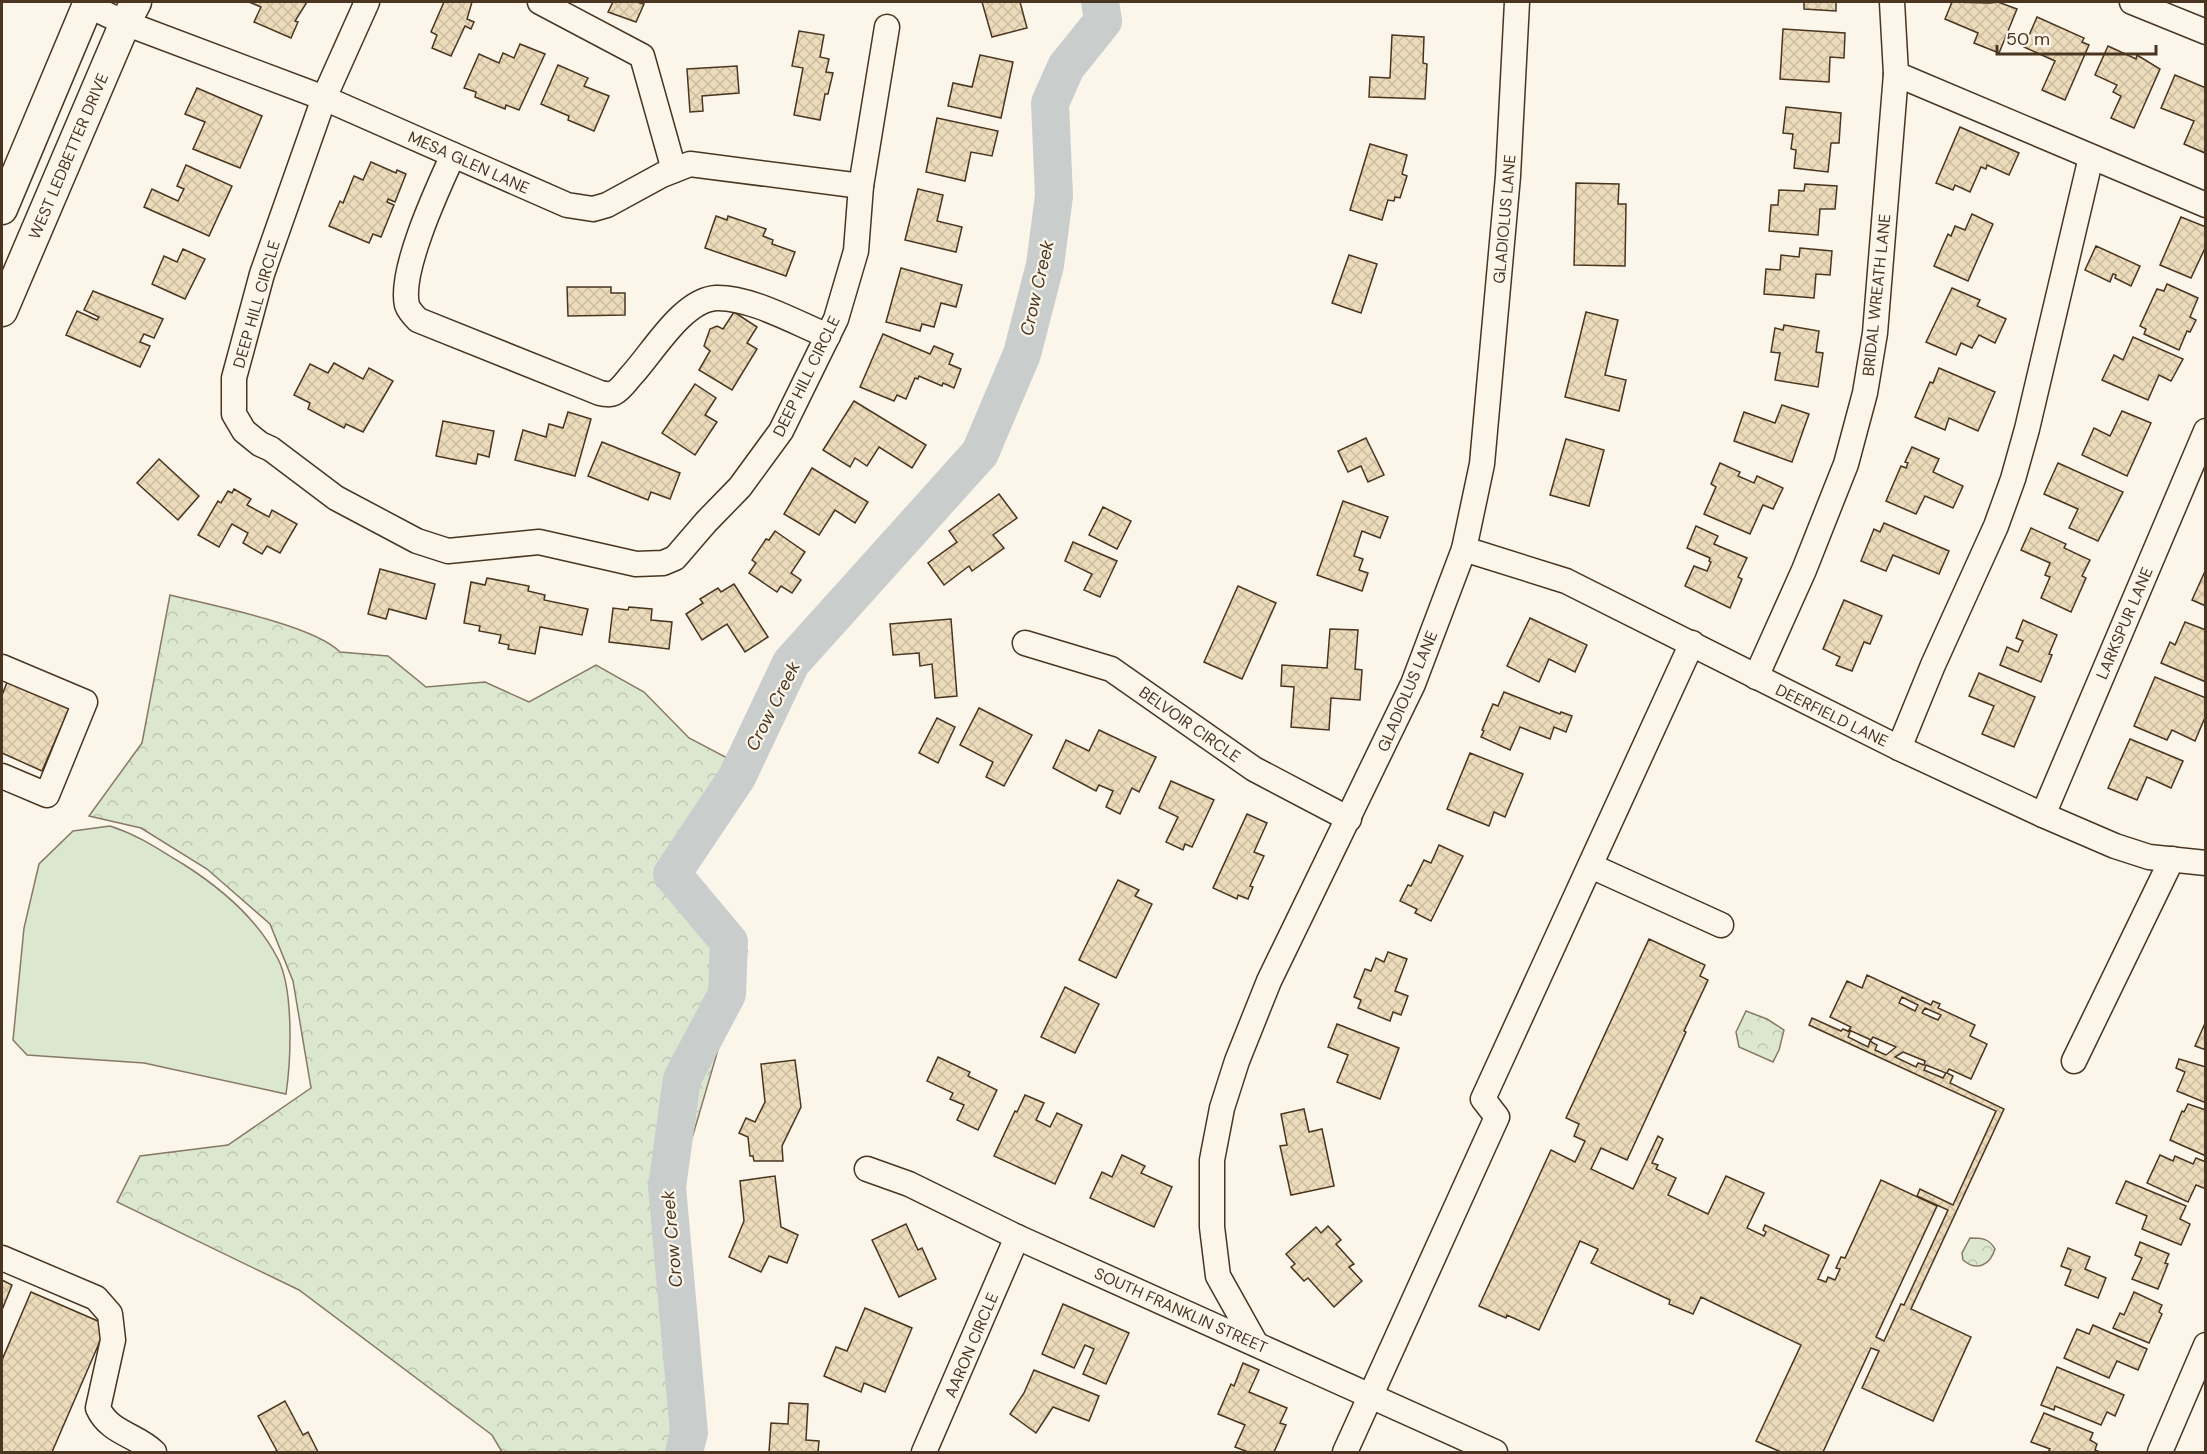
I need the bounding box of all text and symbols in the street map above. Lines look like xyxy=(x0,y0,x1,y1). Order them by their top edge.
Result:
scale bar xyxy=(1997,18,2156,56)
text: 50 m xyxy=(2006,27,2050,51)
street label: WEST LEDBETTER DRIVE xyxy=(24,70,113,243)
street label: MESA GLEN LANE xyxy=(405,126,533,199)
street label: GLADIOLUS LANE xyxy=(1488,154,1521,284)
street label: BRIDAL WREATH LANE xyxy=(1858,213,1895,377)
water label: Crow Creek xyxy=(1014,237,1060,338)
street label: DEEP HILL CIRCLE xyxy=(228,238,285,371)
street label: DEEP HILL CIRCLE xyxy=(768,312,845,440)
street label: LARKSPUR LANE xyxy=(2091,564,2158,682)
street label: GLADIOLUS LANE xyxy=(1373,628,1442,755)
water label: Crow Creek xyxy=(740,656,806,755)
street label: DEERFIELD LANE xyxy=(1772,679,1892,752)
street label: BELVOIR CIRCLE xyxy=(1135,682,1244,767)
water label: Crow Creek xyxy=(656,1189,688,1289)
street label: SOUTH FRANKLIN STREET xyxy=(1091,1263,1271,1358)
street label: AARON CIRCLE xyxy=(940,1289,1003,1401)

